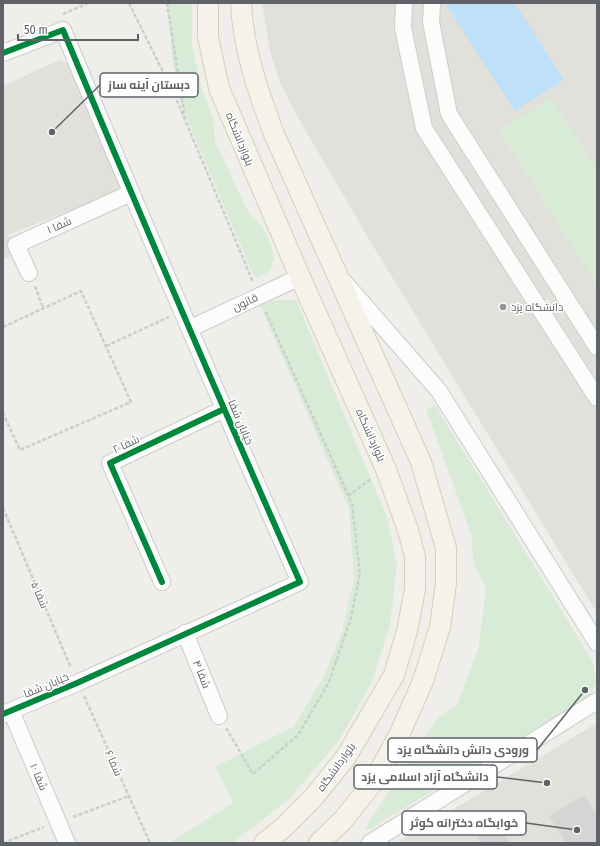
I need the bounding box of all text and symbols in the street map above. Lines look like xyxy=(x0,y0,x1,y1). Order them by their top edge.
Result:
scale bar xyxy=(18,16,138,42)
text: 50 m xyxy=(24,23,48,37)
callout: دبستان آینه ساز xyxy=(100,73,198,97)
text: دبستان آینه ساز xyxy=(107,78,190,93)
street label: بلواردانشگاه xyxy=(223,110,256,168)
street label: شفا ۱ xyxy=(45,214,73,237)
street label: قانون xyxy=(230,291,260,314)
place label: دانشگاه یزد xyxy=(511,301,563,314)
marker: دانشگاه یزد xyxy=(498,302,508,312)
street label: خیابان شفا xyxy=(225,398,256,447)
street label: بلواردانشگاه xyxy=(353,407,388,464)
street label: شفا ۲ xyxy=(111,433,142,456)
street label: شفا ۵ xyxy=(28,580,51,611)
street label: شفا ۴ xyxy=(190,658,213,690)
street label: خیابان شفا xyxy=(22,670,71,701)
callout: ورودی دانش دانشگاه یزد xyxy=(388,738,537,762)
street label: بلواردانشگاه xyxy=(314,741,358,794)
text: ورودی دانش دانشگاه یزد xyxy=(397,743,529,758)
street label: شفا ۶ xyxy=(102,748,125,778)
street label: شفا ۱۰ xyxy=(27,762,50,793)
callout: دانشگاه آزاد اسلامی یزد xyxy=(354,765,497,789)
text: دانشگاه آزاد اسلامی یزد xyxy=(361,770,489,785)
callout: خوابگاه دخترانه کوثر xyxy=(402,811,526,835)
text: خوابگاه دخترانه کوثر xyxy=(409,816,518,831)

